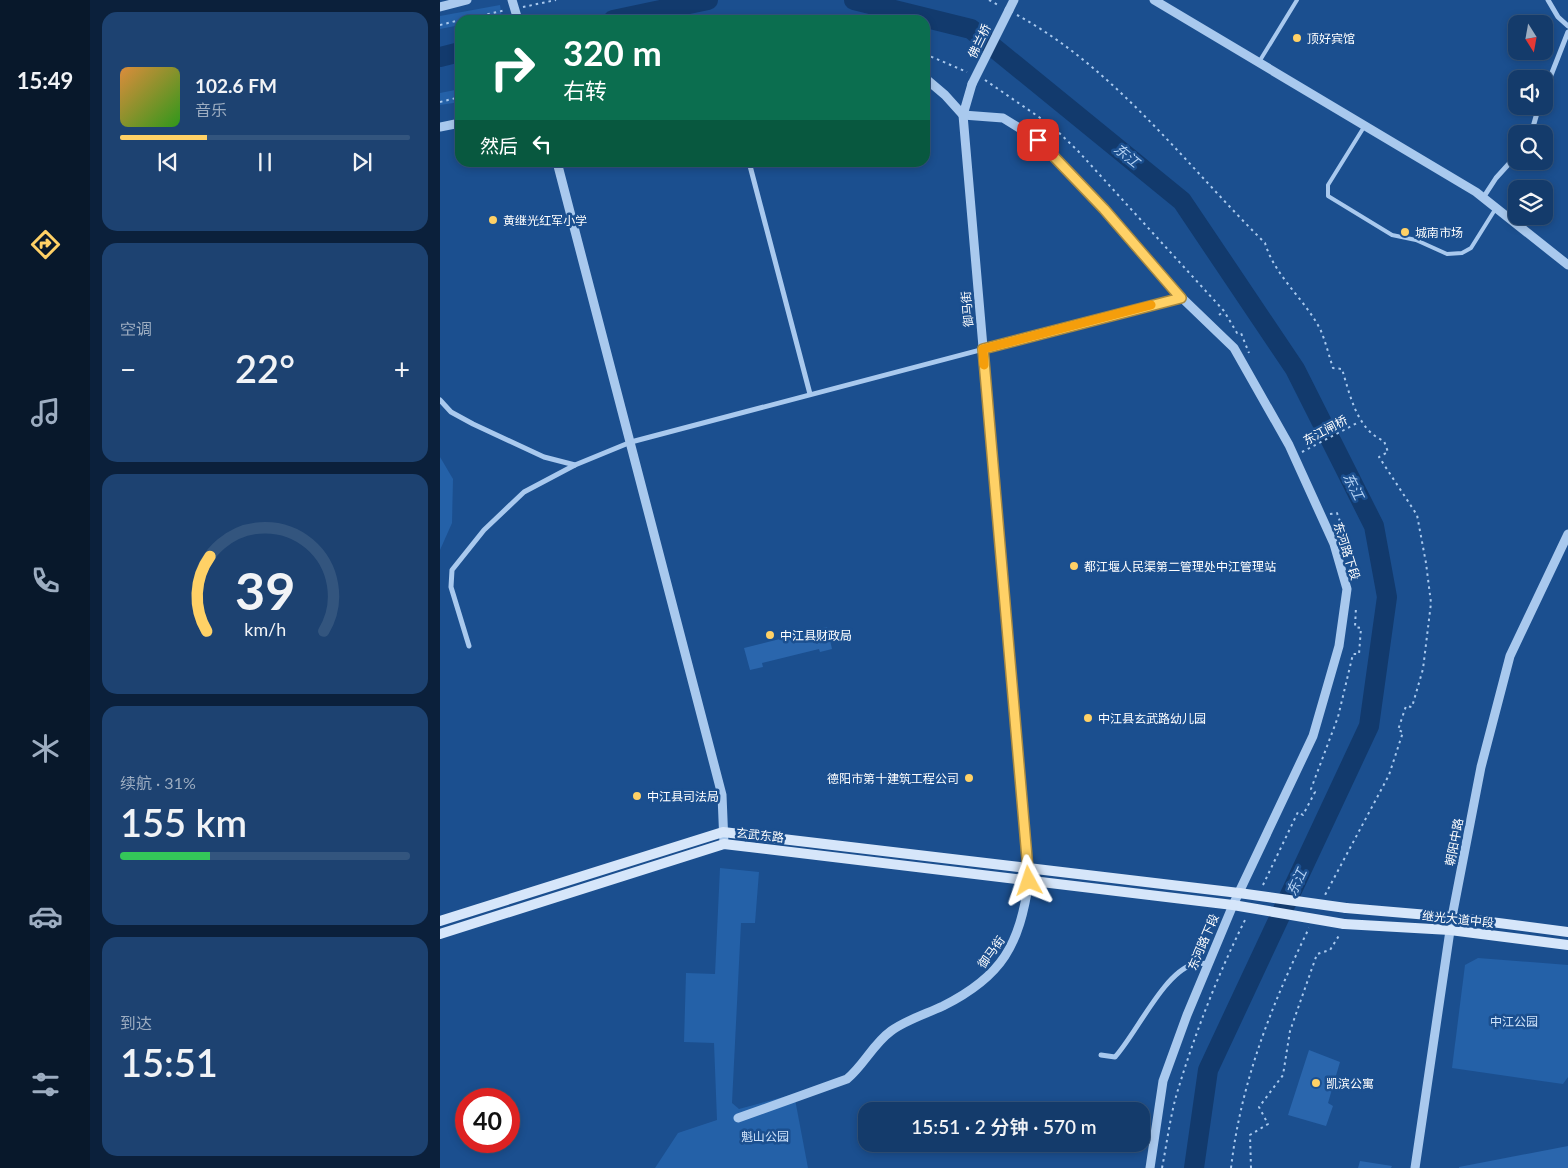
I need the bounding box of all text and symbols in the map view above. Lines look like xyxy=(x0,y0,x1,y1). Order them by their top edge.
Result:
north arrow xyxy=(1508,15,1552,60)
map controls xyxy=(1508,15,1553,225)
street label: 佛兰桥 xyxy=(964,22,994,60)
text: 320 m xyxy=(563,31,662,73)
place label: 顶好宾馆 xyxy=(1307,31,1355,46)
marker: 顶好宾馆 xyxy=(1291,32,1303,44)
icon: right xyxy=(480,35,545,100)
text: 15:49 xyxy=(17,67,73,94)
button: sound xyxy=(1508,70,1553,115)
text: 102.6 FM xyxy=(195,74,277,97)
text: 右转 xyxy=(563,77,607,104)
text: 音乐 xyxy=(195,100,227,119)
pin xyxy=(1017,119,1059,161)
button: search xyxy=(1508,125,1553,170)
icon: arrive xyxy=(1024,126,1052,154)
icon: left xyxy=(528,130,556,158)
text: 然后 xyxy=(480,134,518,157)
water label: 东江 xyxy=(1111,140,1145,172)
icon: previous xyxy=(154,148,182,176)
icon: pause xyxy=(251,148,279,176)
icon: next xyxy=(348,148,376,176)
button: layers xyxy=(1508,180,1553,225)
place label: 黄继光红军小学 xyxy=(503,213,587,228)
marker: 黄继光红军小学 xyxy=(487,214,499,226)
place label: 城南市场 xyxy=(1415,225,1463,240)
marker: 城南市场 xyxy=(1399,226,1411,238)
icon: directions xyxy=(28,227,63,262)
street label: 御马街 xyxy=(958,290,976,328)
text: 空调 xyxy=(120,319,152,338)
text: 22° xyxy=(235,345,295,391)
text: − xyxy=(120,352,136,386)
text: + xyxy=(394,352,410,386)
icon: music xyxy=(28,395,63,430)
street label: 东江闸桥 xyxy=(1300,412,1350,448)
water label: 东江 xyxy=(1340,470,1369,504)
street label: 东河路下段 xyxy=(1331,520,1363,582)
text: 39 xyxy=(235,559,295,621)
place label: 都江堰人民渠第二管理处中江管理站 xyxy=(1084,559,1276,574)
marker: 都江堰人民渠第二管理处中江管理站 xyxy=(1068,560,1080,572)
icon: phone xyxy=(28,563,63,598)
text: km/h xyxy=(244,618,286,640)
place label: 中江县财政局 xyxy=(780,628,852,643)
marker: 中江县财政局 xyxy=(764,629,776,641)
place label: 中江县玄武路幼儿园 xyxy=(1098,711,1206,726)
marker: 中江县玄武路幼儿园 xyxy=(1082,712,1094,724)
icon: climate xyxy=(28,731,63,766)
place label: 德阳市第十建筑工程公司 xyxy=(827,771,959,786)
marker: 德阳市第十建筑工程公司 xyxy=(963,772,975,784)
text: 续航 · 31% xyxy=(120,773,196,792)
place label: 中江县司法局 xyxy=(647,789,719,804)
marker: 中江县司法局 xyxy=(631,790,643,802)
text: 155 km xyxy=(120,799,247,845)
street label: 朝阳中路 xyxy=(1442,817,1466,867)
street label: 玄武东路 xyxy=(735,825,785,845)
position arrow xyxy=(1002,854,1054,906)
water label: 东江 xyxy=(1282,864,1310,898)
icon: car xyxy=(28,899,63,934)
street label: 继光大道中段 xyxy=(1421,908,1495,930)
street label: 东河路下段 xyxy=(1184,911,1222,973)
street label: 御马街 xyxy=(974,933,1008,971)
text: 到达 xyxy=(120,1013,152,1032)
park label: 中江公园 xyxy=(1490,1014,1538,1029)
text: 15:51 xyxy=(120,1039,218,1085)
icon: filters xyxy=(28,1067,63,1102)
place label: 凯滨公寓 xyxy=(1326,1076,1374,1091)
marker: 凯滨公寓 xyxy=(1310,1077,1322,1089)
speed limit sign: 40 xyxy=(455,1088,520,1153)
text: 15:51 · 2 分钟 · 570 m xyxy=(911,1115,1097,1138)
park label: 魁山公园 xyxy=(741,1129,789,1144)

